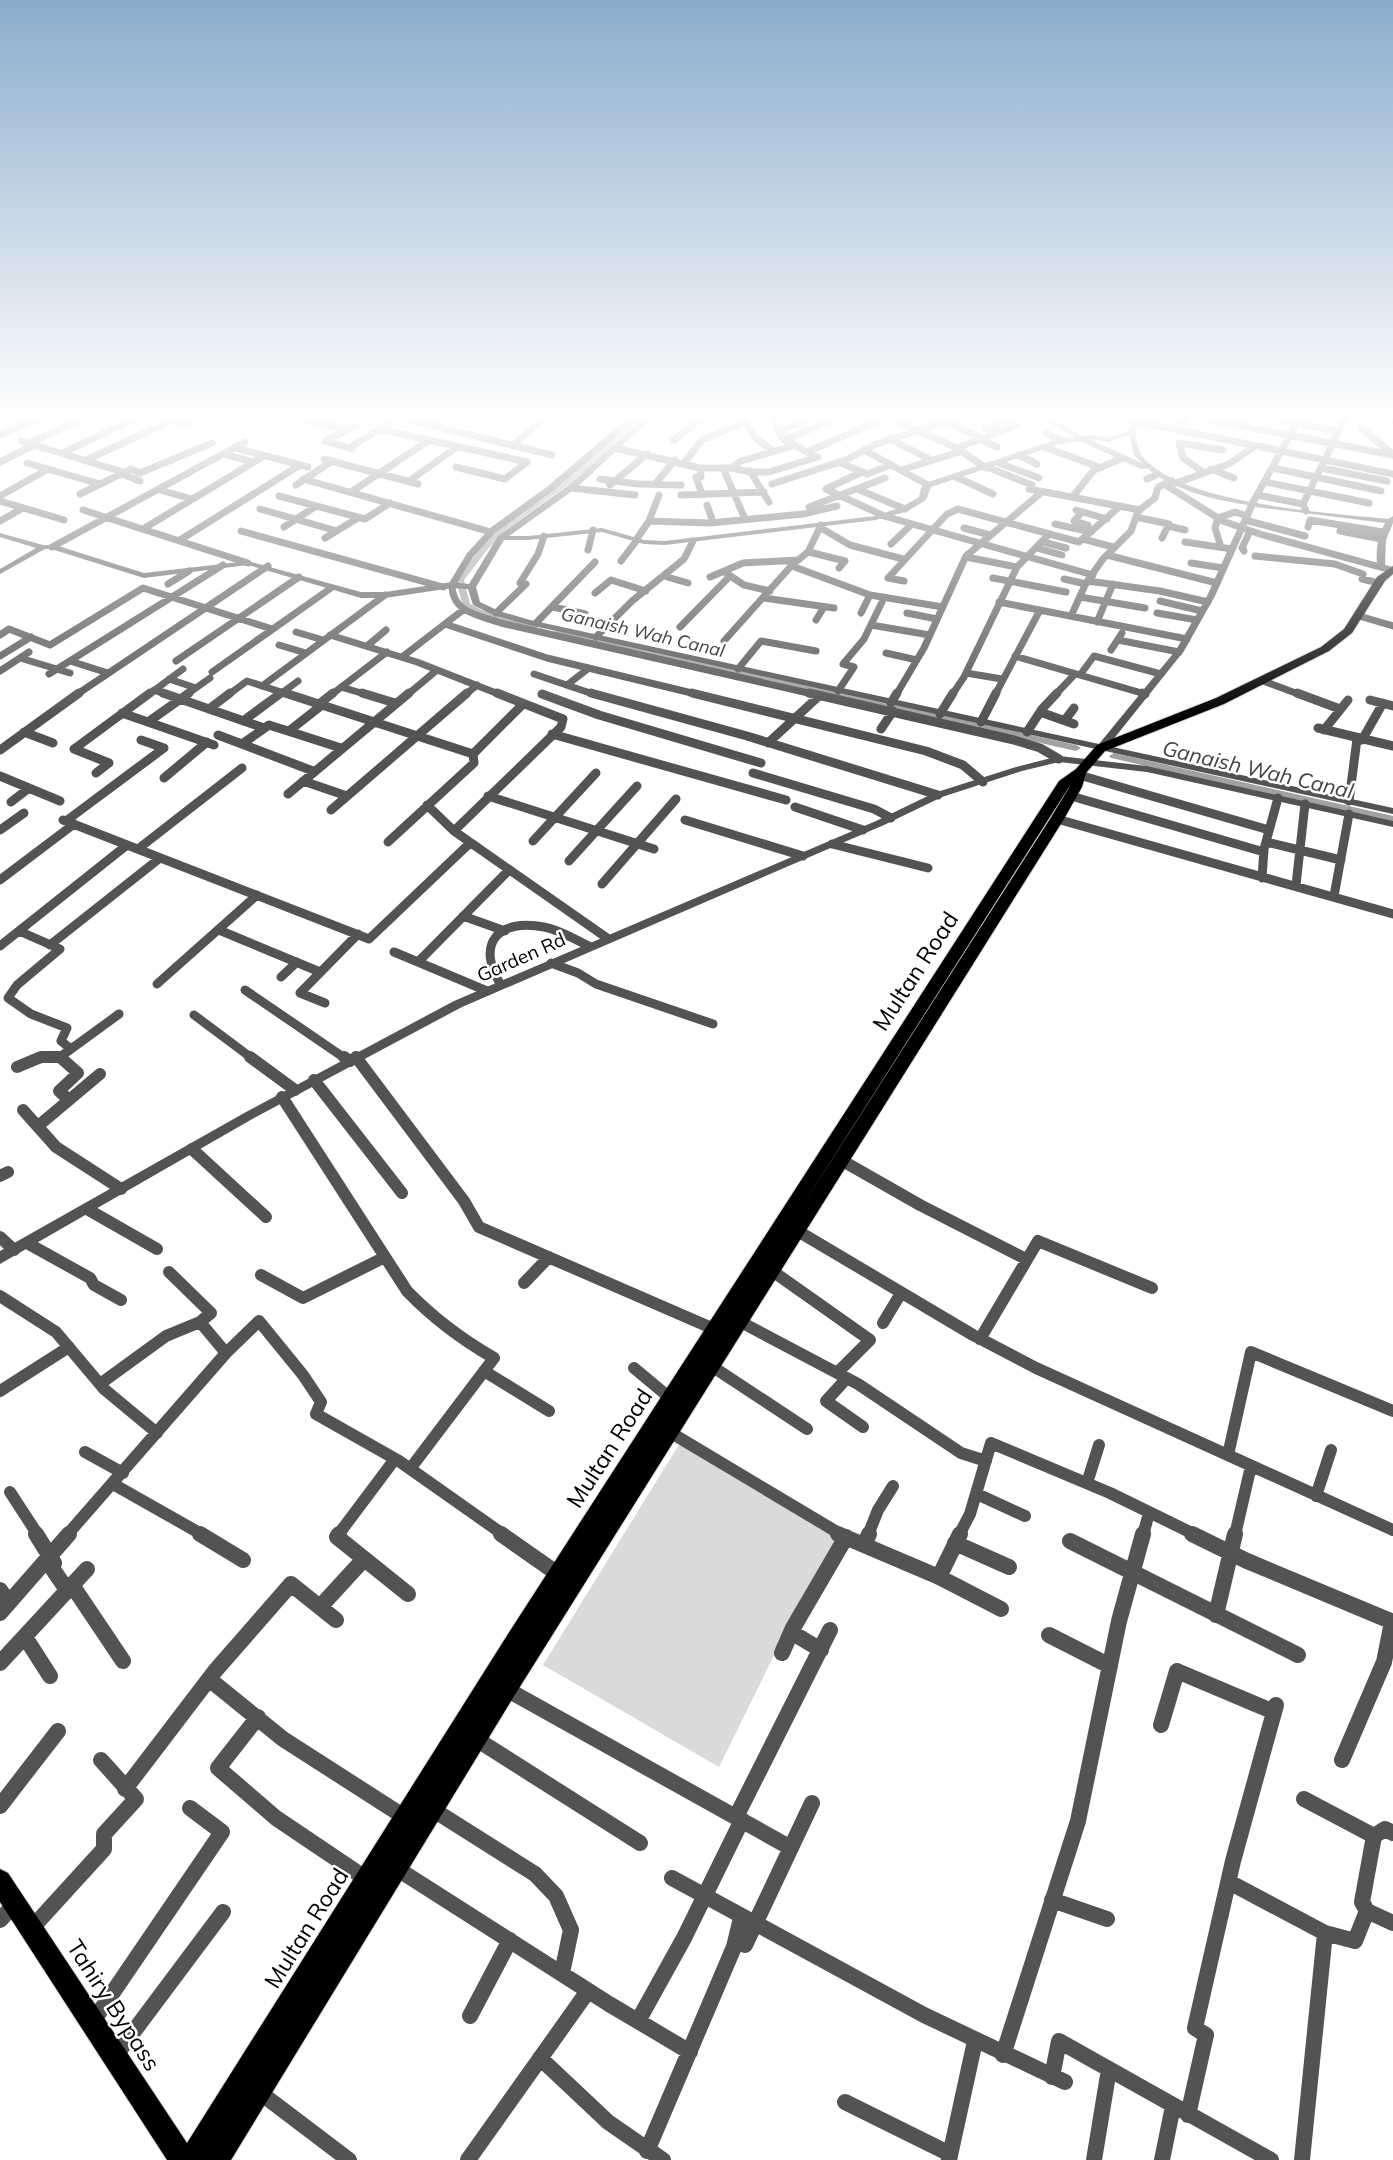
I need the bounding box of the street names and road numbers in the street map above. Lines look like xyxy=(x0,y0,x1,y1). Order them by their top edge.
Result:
street label: Multan Road xyxy=(866,906,964,1036)
street label: Garden Rd xyxy=(473,927,569,987)
street label: Multan Road xyxy=(560,1383,658,1513)
street label: Multan Road xyxy=(258,1863,354,1993)
street label: Tahiry Bypass xyxy=(61,1934,167,2076)

